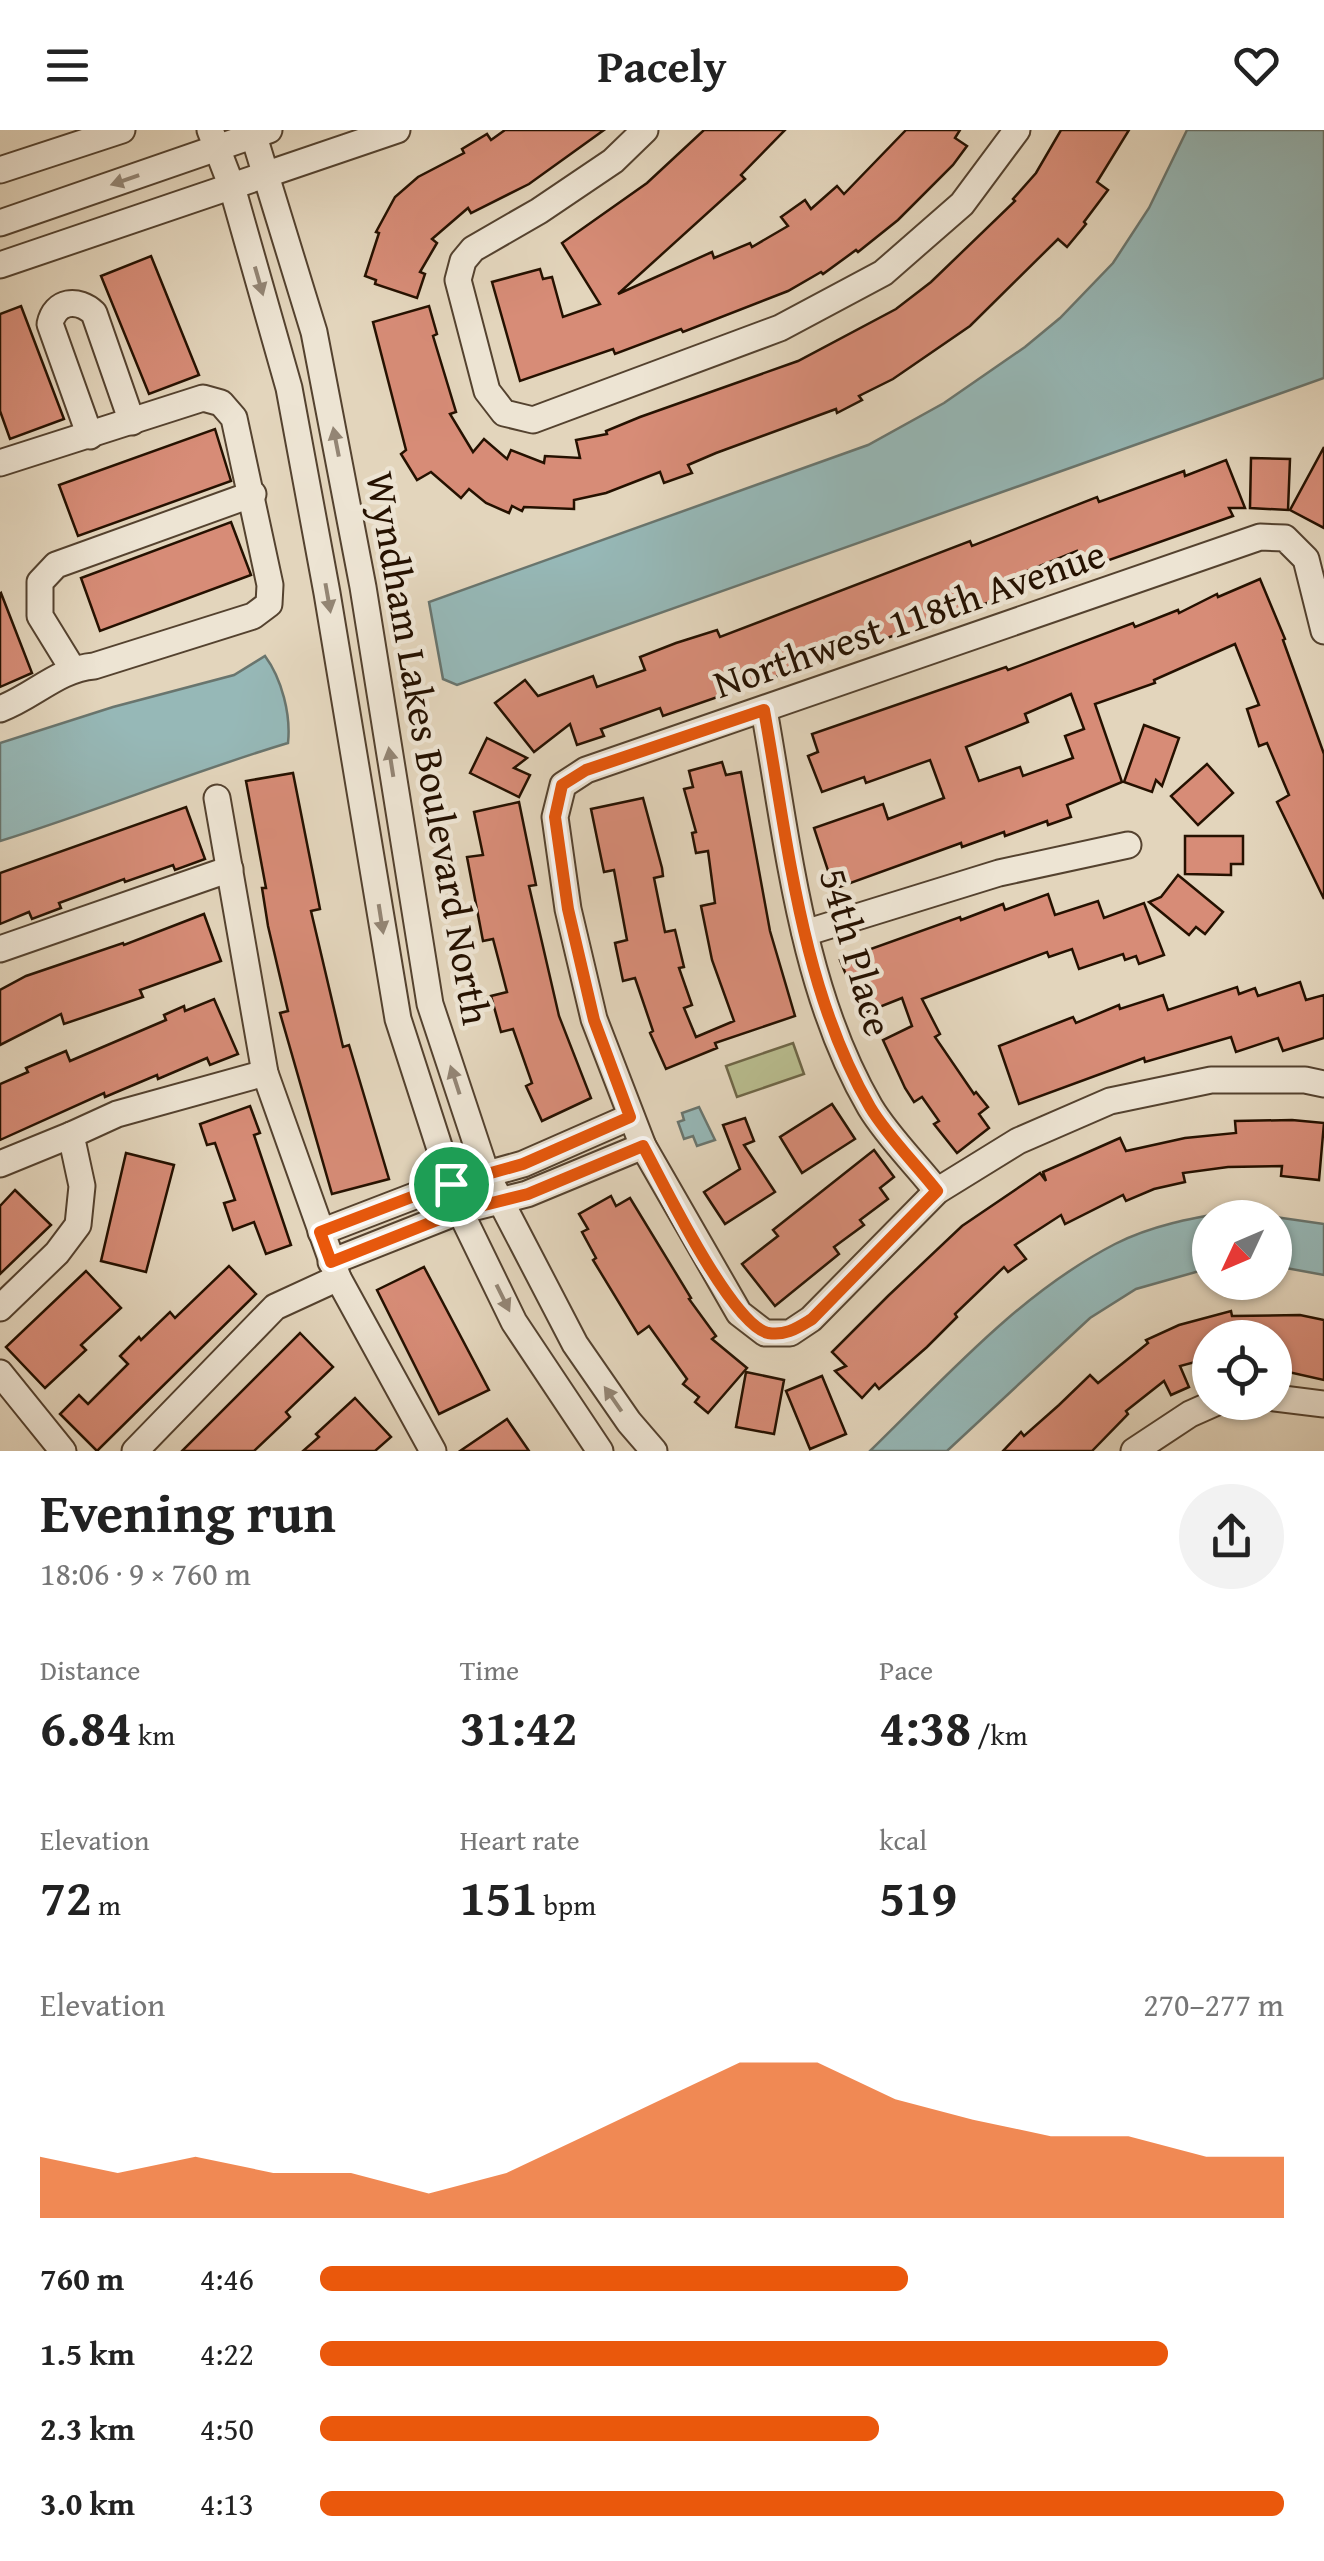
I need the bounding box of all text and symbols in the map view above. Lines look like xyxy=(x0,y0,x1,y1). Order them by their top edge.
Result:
text: Pacely xyxy=(597,33,727,98)
icon: menu xyxy=(40,38,95,93)
icon: heart xyxy=(1229,38,1284,93)
one-way arrow xyxy=(110,174,140,189)
one-way arrow xyxy=(251,266,267,297)
one-way arrow xyxy=(327,427,343,458)
street label: Wyndham Lakes Boulevard North xyxy=(351,467,507,1029)
street label: Northwest 118th Avenue xyxy=(705,523,1113,713)
one-way arrow xyxy=(321,583,336,614)
one-way arrow xyxy=(383,746,399,778)
street label: 54th Place xyxy=(805,861,909,1043)
one-way arrow xyxy=(374,903,389,935)
one-way arrow xyxy=(447,1065,462,1095)
pin xyxy=(409,1142,494,1227)
icon: arrive xyxy=(424,1157,479,1212)
north arrow xyxy=(1192,1200,1292,1300)
map controls xyxy=(1192,1200,1292,1420)
one-way arrow xyxy=(494,1284,511,1313)
button: locate xyxy=(1192,1320,1292,1420)
one-way arrow xyxy=(604,1386,623,1412)
text: Evening run xyxy=(40,1472,336,1552)
button: share xyxy=(1179,1484,1284,1589)
text: 18:06 · 9 × 760 m xyxy=(40,1550,251,1597)
text: Distance xyxy=(40,1649,140,1690)
text: Time xyxy=(460,1649,519,1690)
text: Pace xyxy=(879,1649,933,1690)
text: 6.84 xyxy=(40,1690,132,1763)
text: 31:42 xyxy=(460,1690,577,1763)
text: 4:38 xyxy=(879,1690,971,1763)
text: km xyxy=(132,1714,175,1755)
text: /km xyxy=(971,1714,1028,1755)
text: Elevation xyxy=(40,1819,150,1860)
text: Heart rate xyxy=(460,1819,580,1860)
text: kcal xyxy=(879,1819,927,1860)
text: 72 xyxy=(40,1860,92,1933)
text: 151 xyxy=(460,1860,537,1933)
text: 519 xyxy=(879,1860,957,1933)
text: m xyxy=(92,1884,121,1925)
text: bpm xyxy=(537,1884,596,1925)
text: Elevation xyxy=(40,1981,165,2028)
text: 270–277 m xyxy=(1143,1981,1284,2028)
text: 760 m xyxy=(40,2255,124,2302)
text: 4:46 xyxy=(200,2255,254,2302)
text: 1.5 km xyxy=(40,2330,135,2377)
text: 4:22 xyxy=(200,2330,254,2377)
text: 2.3 km xyxy=(40,2405,135,2452)
text: 4:50 xyxy=(200,2405,254,2452)
text: 3.0 km xyxy=(40,2480,135,2527)
text: 4:13 xyxy=(200,2480,254,2527)

